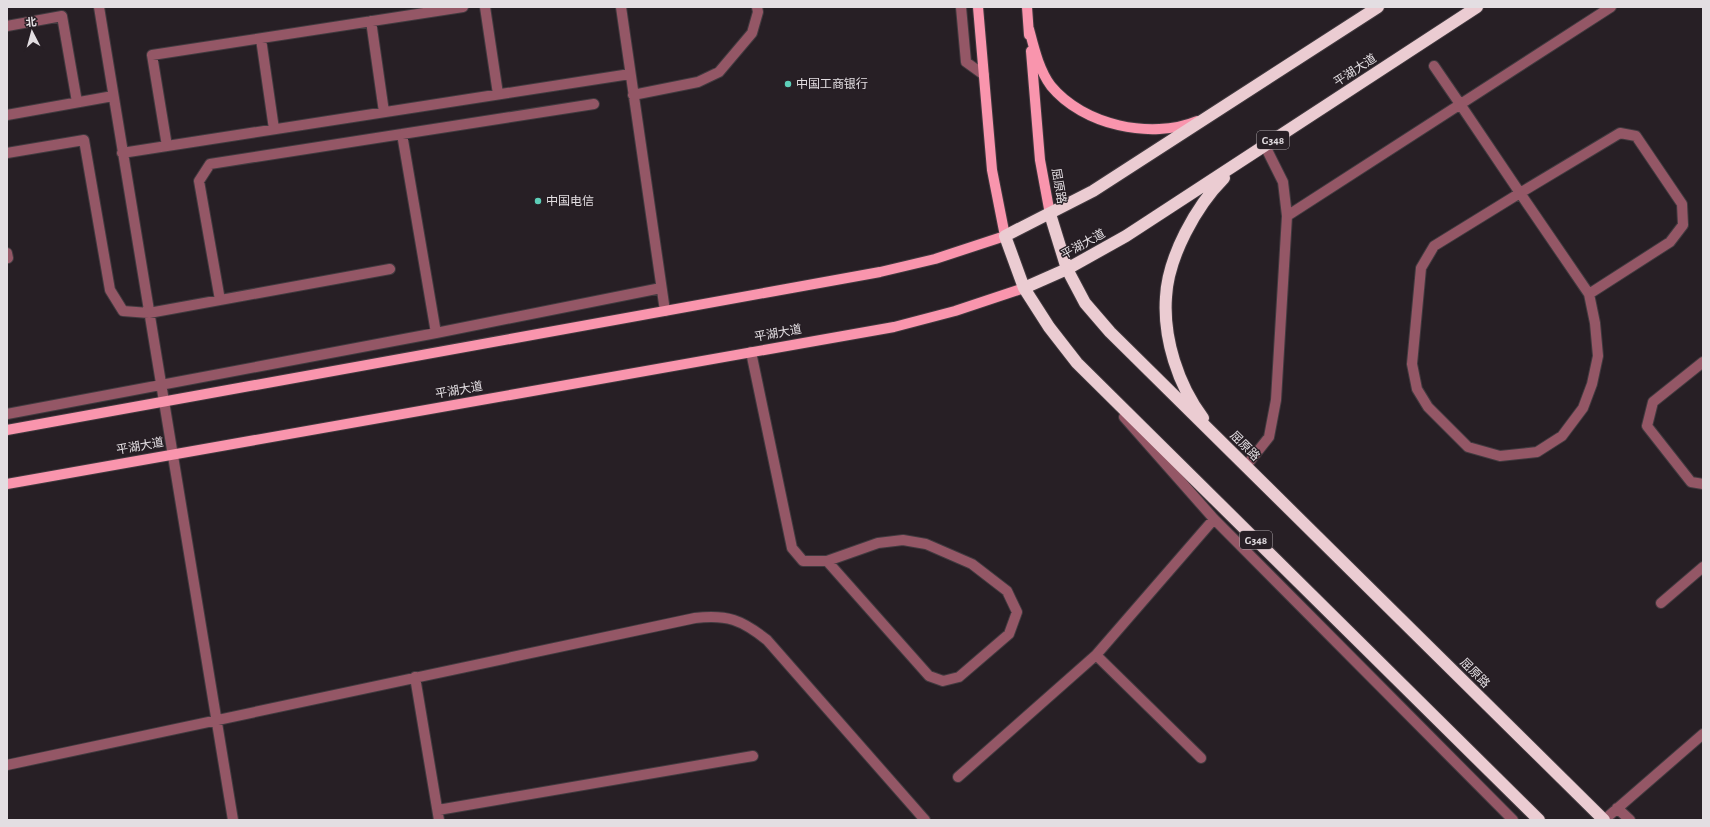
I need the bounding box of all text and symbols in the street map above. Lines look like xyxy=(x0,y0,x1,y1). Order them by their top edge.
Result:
north arrow xyxy=(12,12,52,52)
text: 北 xyxy=(25,17,37,29)
street label: 平湖大道 xyxy=(1331,51,1378,88)
place label: 中国工商银行 xyxy=(796,77,868,90)
marker: 中国工商银行 xyxy=(783,79,793,89)
road number: G348 xyxy=(1257,131,1289,149)
street label: 屈原路 xyxy=(1050,167,1069,205)
place label: 中国电信 xyxy=(546,195,594,207)
marker: 中国电信 xyxy=(533,196,543,206)
street label: 平湖大道 xyxy=(1059,226,1107,261)
street label: 平湖大道 xyxy=(753,322,803,343)
street label: 平湖大道 xyxy=(434,379,484,400)
street label: 屈原路 xyxy=(1228,428,1263,463)
street label: 平湖大道 xyxy=(115,435,165,456)
road number: G348 xyxy=(1240,531,1272,549)
street label: 屈原路 xyxy=(1458,655,1493,690)

